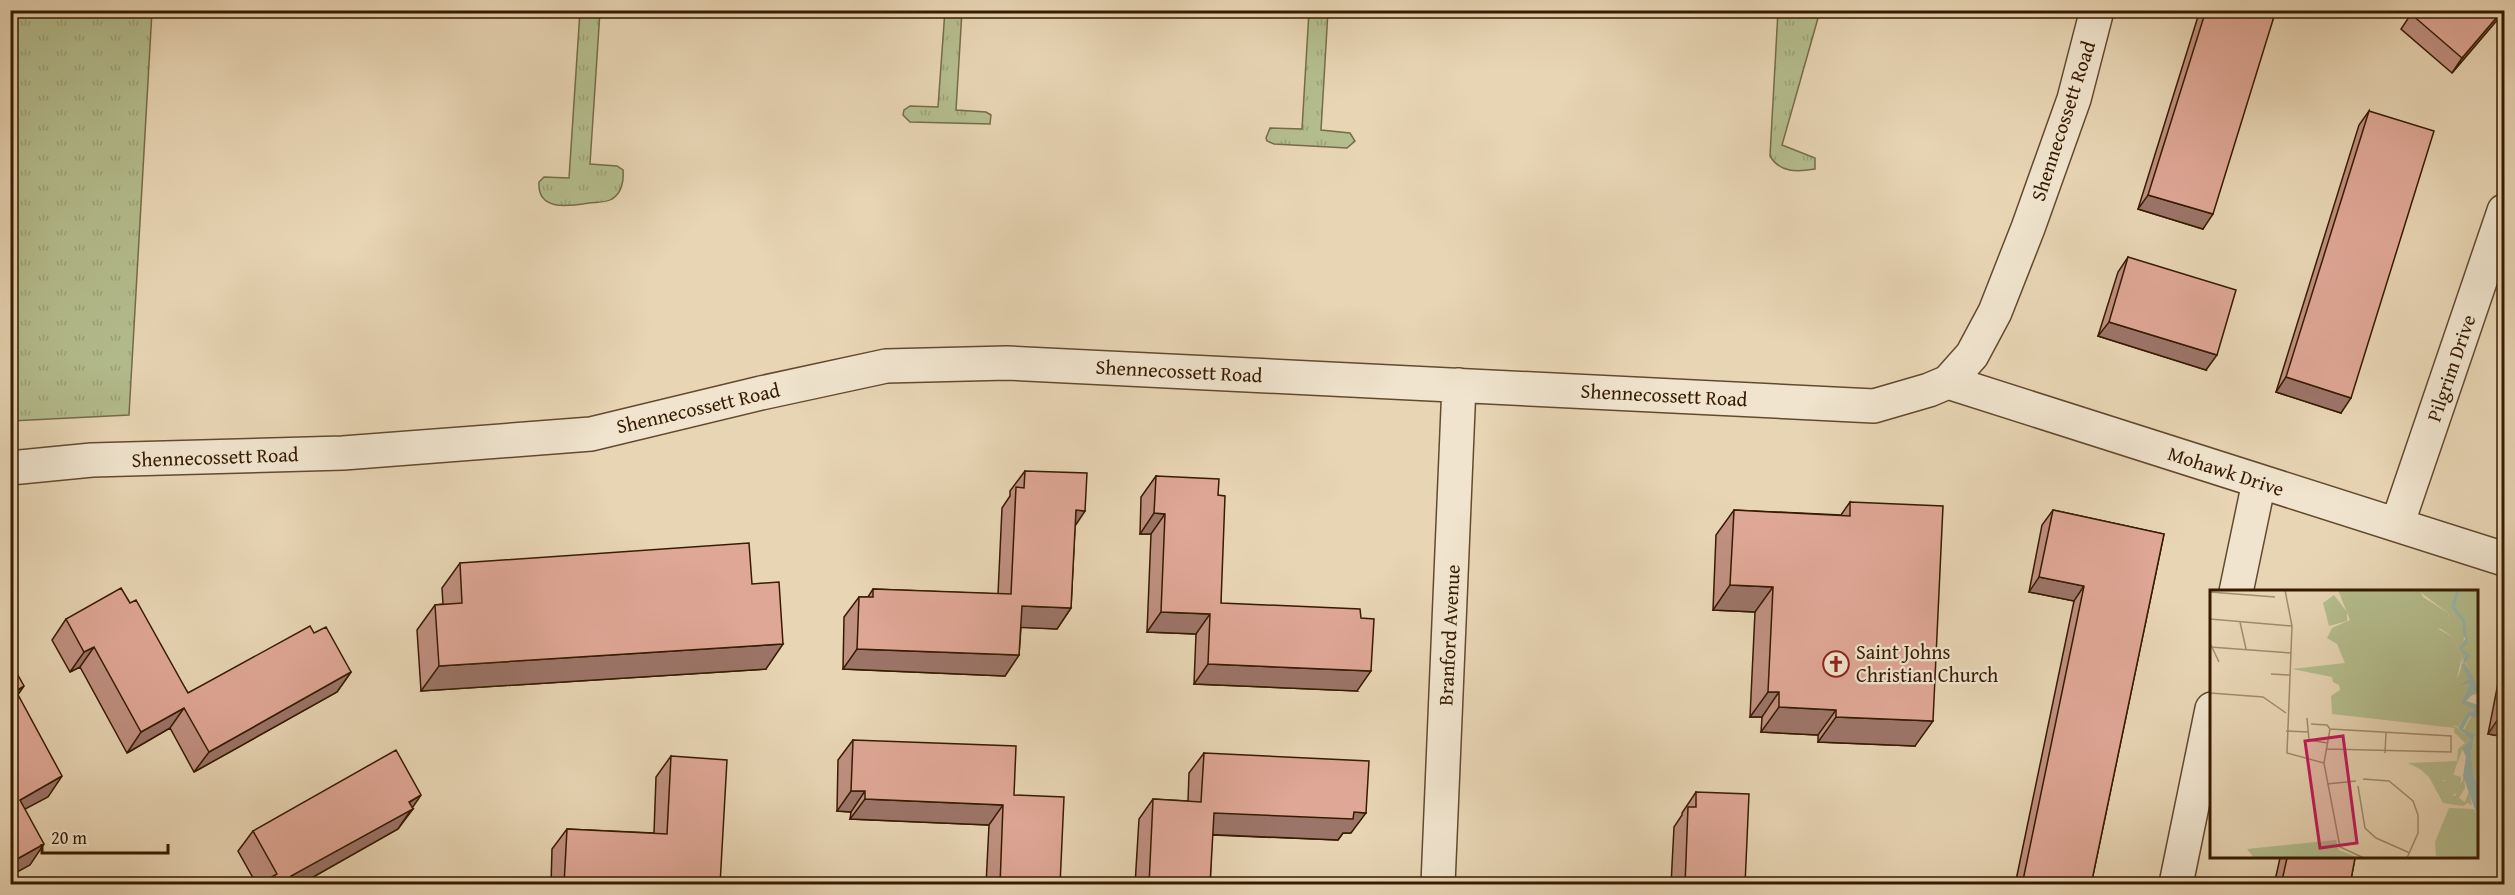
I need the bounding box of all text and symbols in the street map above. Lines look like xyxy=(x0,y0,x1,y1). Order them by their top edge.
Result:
street label: Shennecossett Road xyxy=(2023,37,2102,205)
street label: Pilgrim Drive xyxy=(2419,310,2482,425)
street label: Shennecossett Road xyxy=(1095,352,1263,389)
street label: Shennecossett Road xyxy=(613,375,783,440)
street label: Shennecossett Road xyxy=(1580,376,1748,413)
street label: Mohawk Drive xyxy=(2164,438,2288,503)
street label: Shennecossett Road xyxy=(131,439,299,474)
street label: Branford Avenue xyxy=(1430,564,1467,706)
inset map xyxy=(2210,590,2479,859)
place label: Saint Johns Christian Church xyxy=(1856,637,1998,689)
church icon: Saint Johns Christian Church xyxy=(1821,649,1851,679)
scale bar xyxy=(42,817,168,855)
text: 20 m xyxy=(51,824,87,851)

